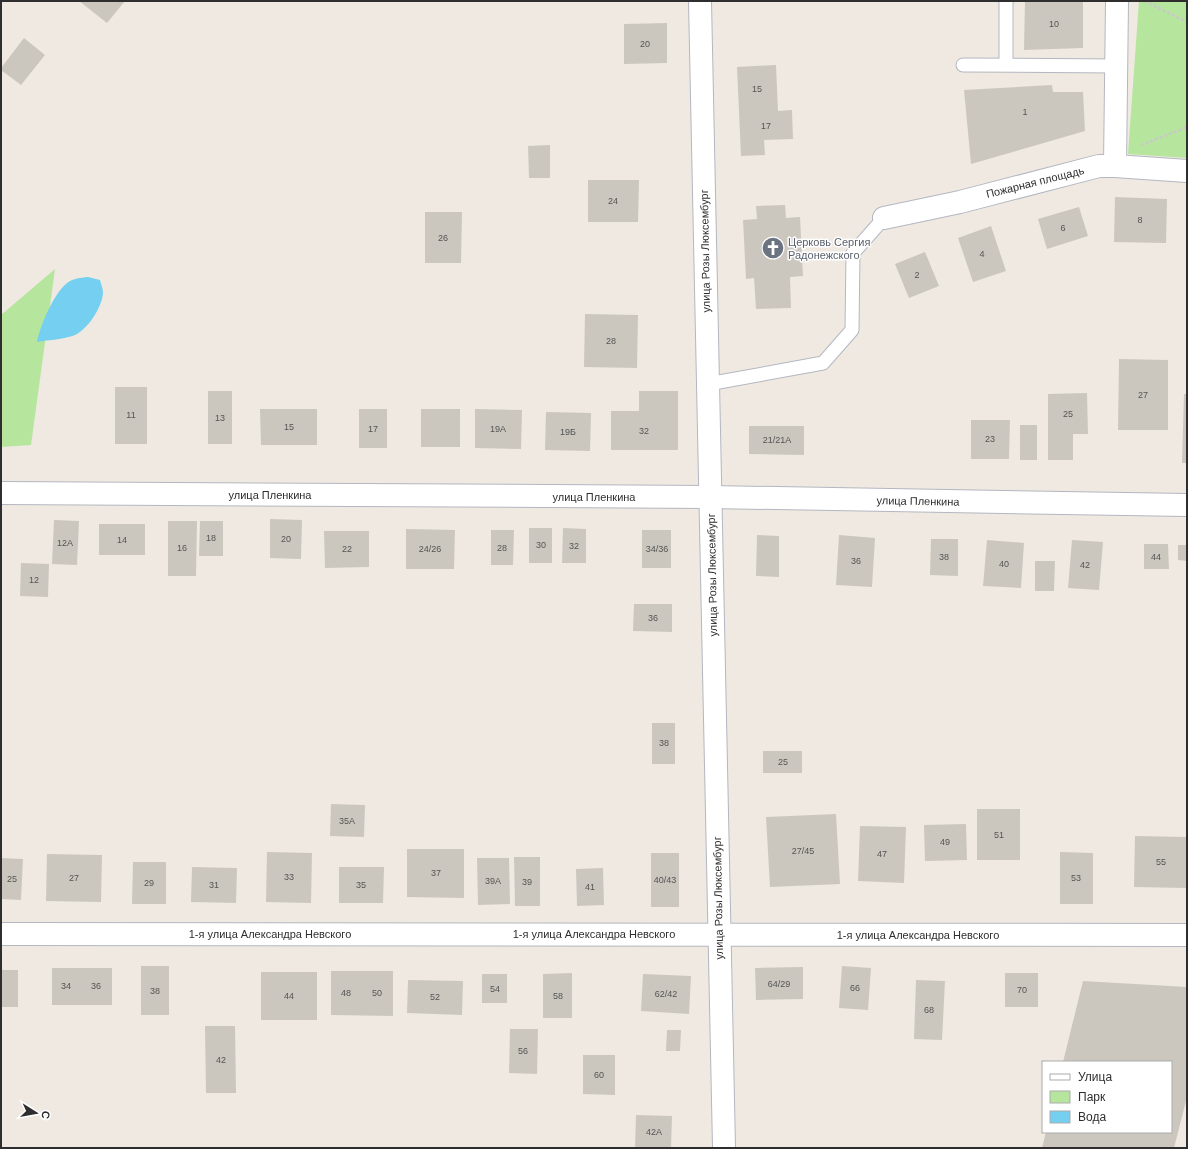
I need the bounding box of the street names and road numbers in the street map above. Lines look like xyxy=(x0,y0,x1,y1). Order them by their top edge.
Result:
street label: Пожарная площадь xyxy=(985,164,1086,200)
street label: улица Розы Люксембург xyxy=(698,189,712,313)
street label: улица Пленкина xyxy=(229,489,312,501)
street label: улица Пленкина xyxy=(553,491,636,503)
street label: улица Пленкина xyxy=(876,494,960,508)
street label: улица Розы Люксембург xyxy=(705,513,719,637)
street label: улица Розы Люксембург xyxy=(711,836,725,960)
street label: 1-я улица Александра Невского xyxy=(189,928,351,940)
street label: 1-я улица Александра Невского xyxy=(513,928,675,940)
street label: 1-я улица Александра Невского xyxy=(837,929,999,941)

